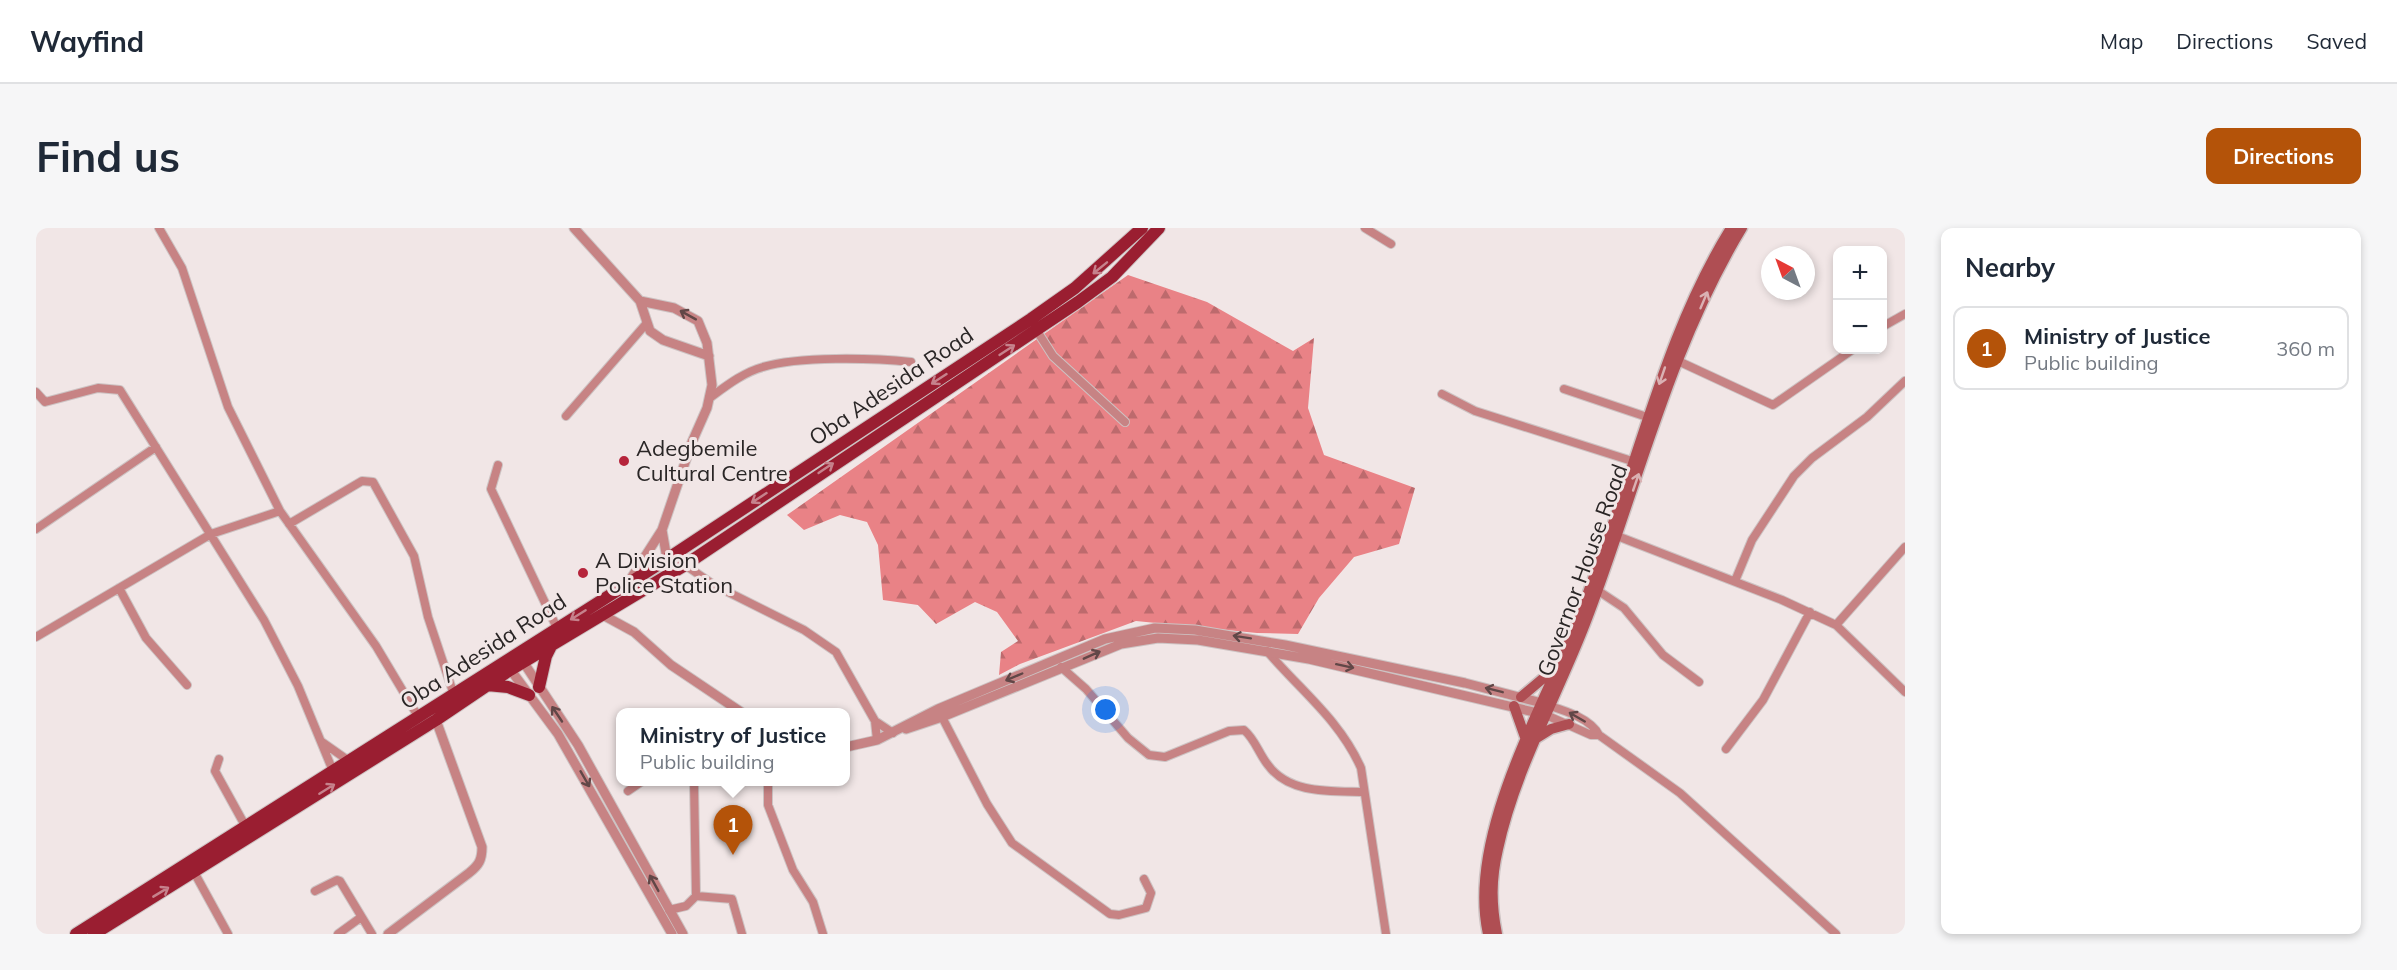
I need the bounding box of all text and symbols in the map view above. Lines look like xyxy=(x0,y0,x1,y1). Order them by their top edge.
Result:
text: Wayfind xyxy=(30,24,144,59)
text: Map xyxy=(2100,28,2143,54)
text: Directions xyxy=(2176,28,2273,54)
text: Saved xyxy=(2306,28,2367,54)
button: Directions xyxy=(2206,128,2361,184)
text: Find us xyxy=(36,130,180,183)
north arrow xyxy=(1761,246,1815,300)
map controls xyxy=(1833,246,1887,354)
button: + xyxy=(1833,246,1887,300)
text: Nearby xyxy=(1965,251,2055,284)
one-way arrow xyxy=(1092,261,1108,274)
one-way arrow xyxy=(1699,291,1710,309)
button: − xyxy=(1833,300,1887,354)
one-way arrow xyxy=(679,308,697,320)
street label: Oba Adesida Road xyxy=(803,321,979,451)
text: Ministry of Justice xyxy=(2024,322,2210,350)
text: 1 xyxy=(1981,336,1993,361)
text: 360 m xyxy=(2276,336,2335,361)
one-way arrow xyxy=(998,344,1015,356)
text: Public building xyxy=(2024,350,2159,375)
one-way arrow xyxy=(1655,366,1666,385)
one-way arrow xyxy=(931,373,948,385)
place label: Adegbemile Cultural Centre xyxy=(636,434,788,487)
marker: Adegbemile Cultural Centre xyxy=(617,454,631,468)
street label: Governor House Road xyxy=(1531,460,1633,680)
one-way arrow xyxy=(818,462,835,475)
one-way arrow xyxy=(1631,473,1642,492)
one-way arrow xyxy=(751,492,768,505)
place label: A Division Police Station xyxy=(595,546,733,599)
marker: A Division Police Station xyxy=(576,566,590,580)
street label: Oba Adesida Road xyxy=(395,587,571,715)
one-way arrow xyxy=(570,609,587,621)
one-way arrow xyxy=(1232,631,1252,642)
one-way arrow xyxy=(1083,649,1101,661)
one-way arrow xyxy=(1335,661,1354,672)
one-way arrow xyxy=(1005,672,1024,683)
one-way arrow xyxy=(1485,683,1504,695)
your location xyxy=(1091,695,1120,724)
one-way arrow xyxy=(551,706,563,723)
popup xyxy=(616,708,850,786)
one-way arrow xyxy=(1569,711,1586,723)
text: Ministry of Justice xyxy=(640,721,826,749)
text: Public building xyxy=(640,749,774,774)
one-way arrow xyxy=(579,770,591,787)
one-way arrow xyxy=(318,782,335,795)
pin: 1 xyxy=(714,806,752,855)
one-way arrow xyxy=(648,875,660,892)
one-way arrow xyxy=(152,886,169,898)

